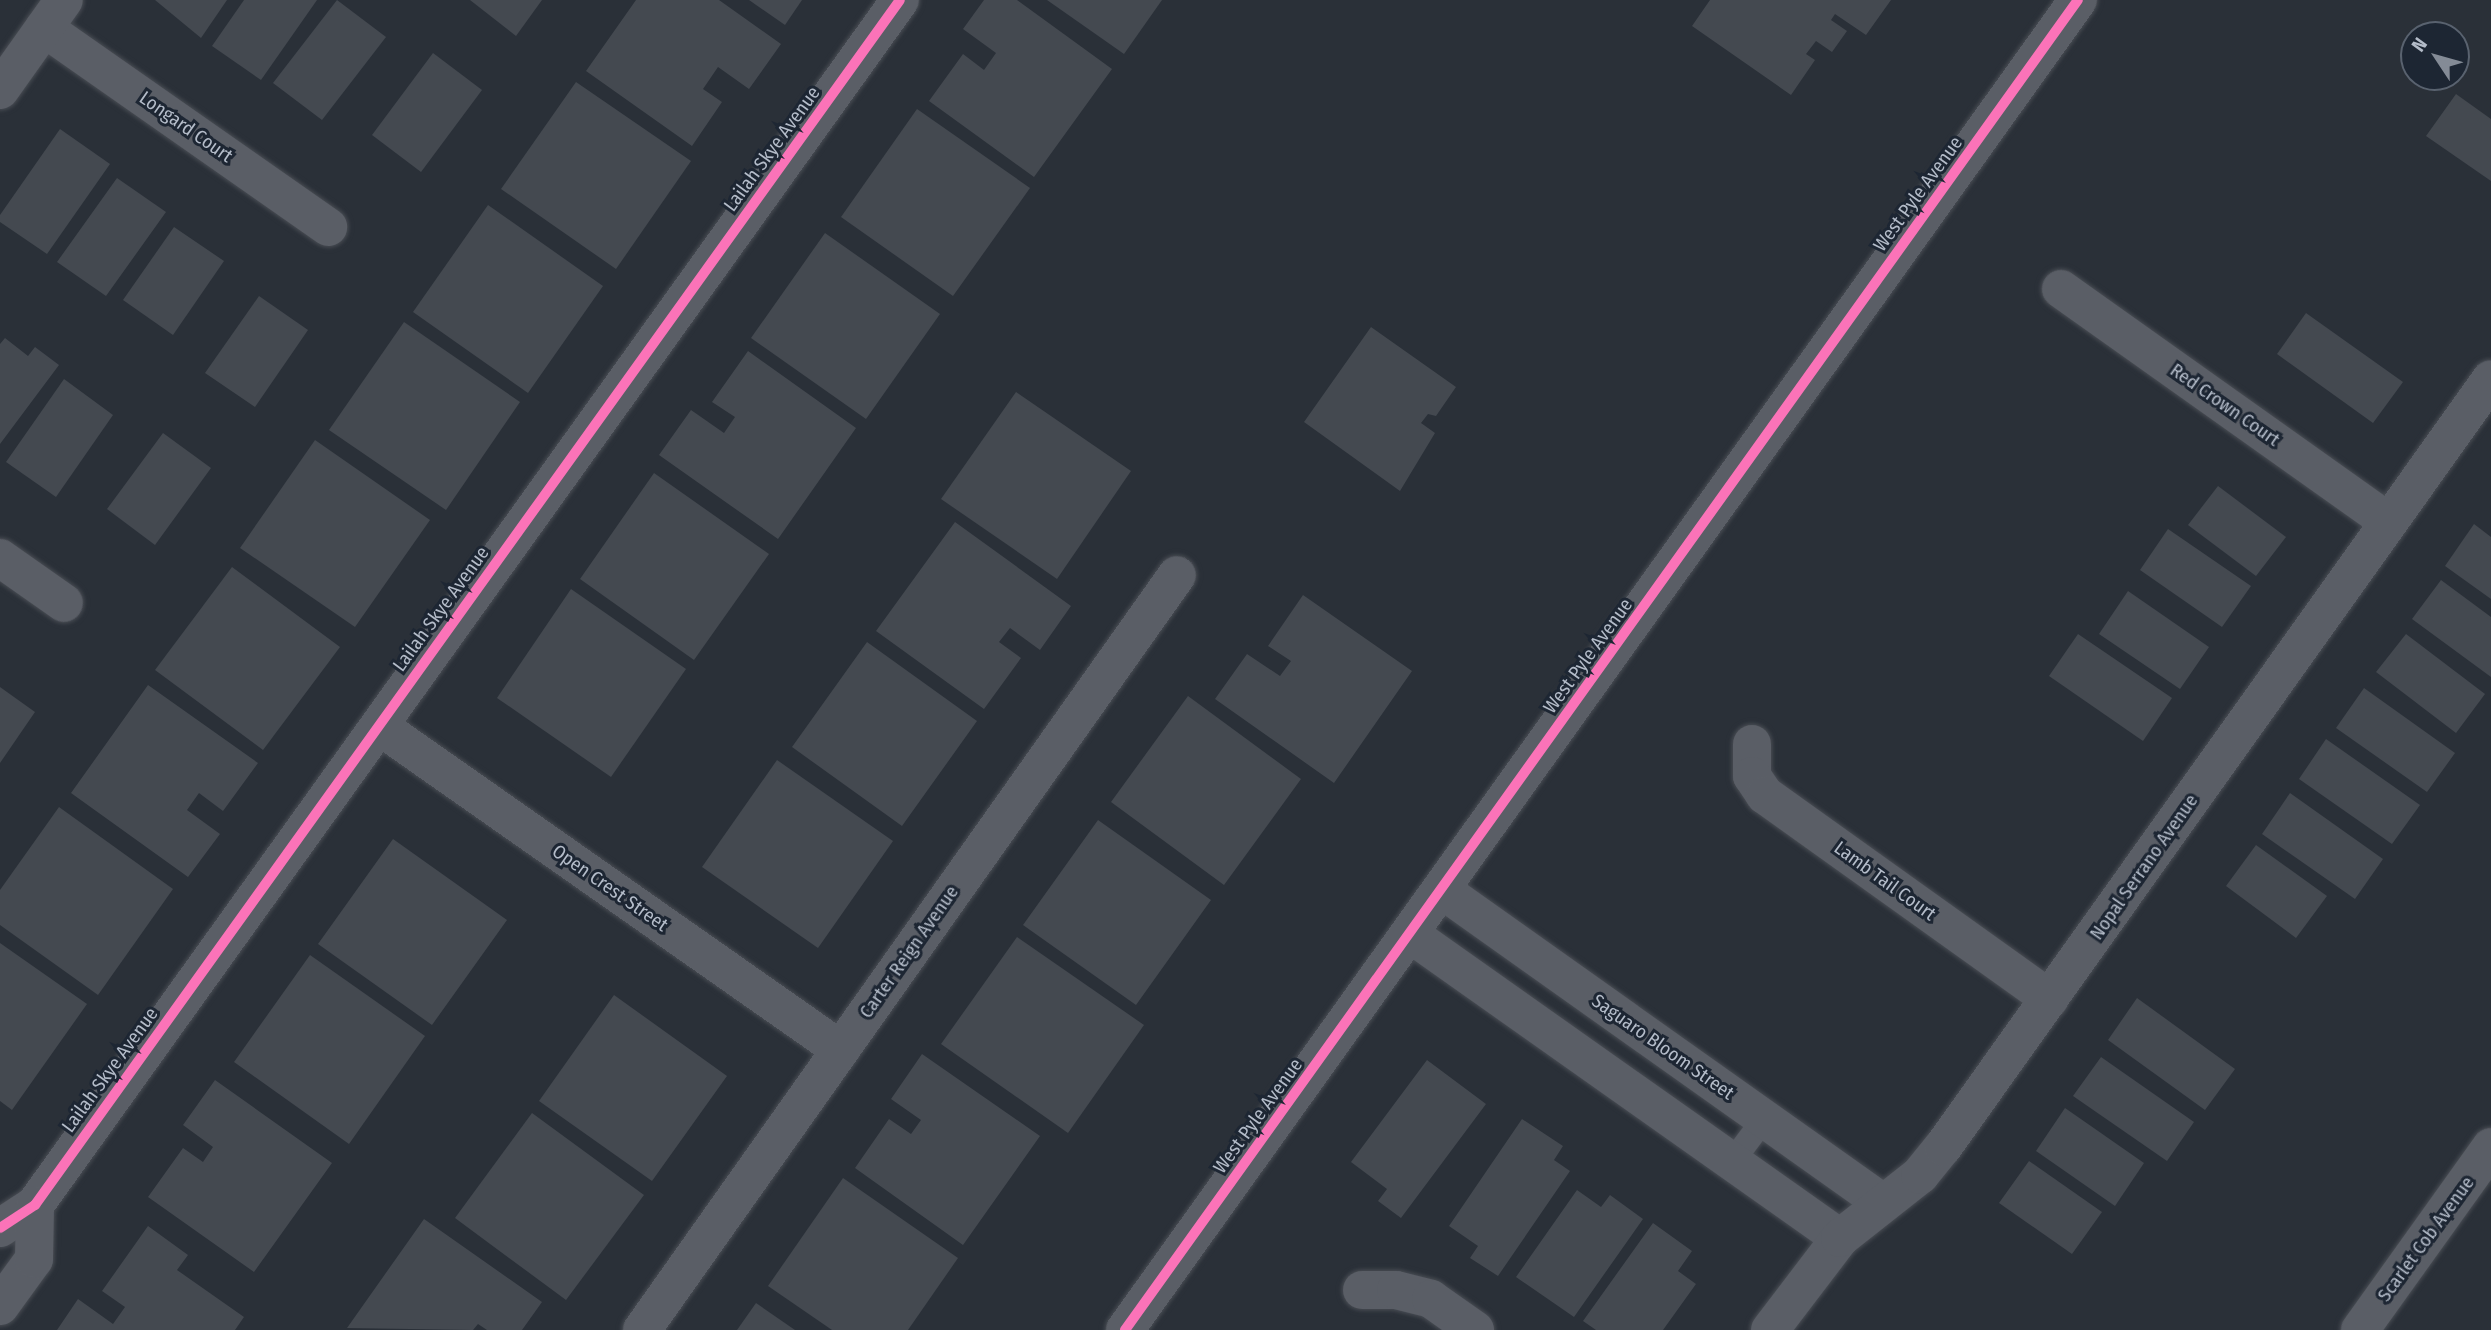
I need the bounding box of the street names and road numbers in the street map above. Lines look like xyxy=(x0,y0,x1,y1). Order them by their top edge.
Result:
street label: Lailah Skye Avenue xyxy=(719,82,825,216)
street label: Longard Court xyxy=(135,86,237,168)
street label: West Pyle Avenue xyxy=(1869,132,1967,256)
street label: Red Crown Court xyxy=(2166,359,2284,451)
street label: Lailah Skye Avenue xyxy=(388,542,494,676)
street label: West Pyle Avenue xyxy=(1539,594,1637,718)
street label: Nopal Serrano Avenue xyxy=(2085,790,2203,944)
street label: Lamb Tail Court xyxy=(1830,836,1940,926)
street label: Open Crest Street xyxy=(548,840,672,936)
street label: Carter Reign Avenue xyxy=(855,881,963,1023)
street label: Saguaro Bloom Street xyxy=(1588,989,1738,1105)
street label: Lailah Skye Avenue xyxy=(57,1003,163,1137)
street label: West Pyle Avenue xyxy=(1209,1054,1307,1178)
street label: Scarlet Cob Avenue xyxy=(2373,1172,2479,1306)

